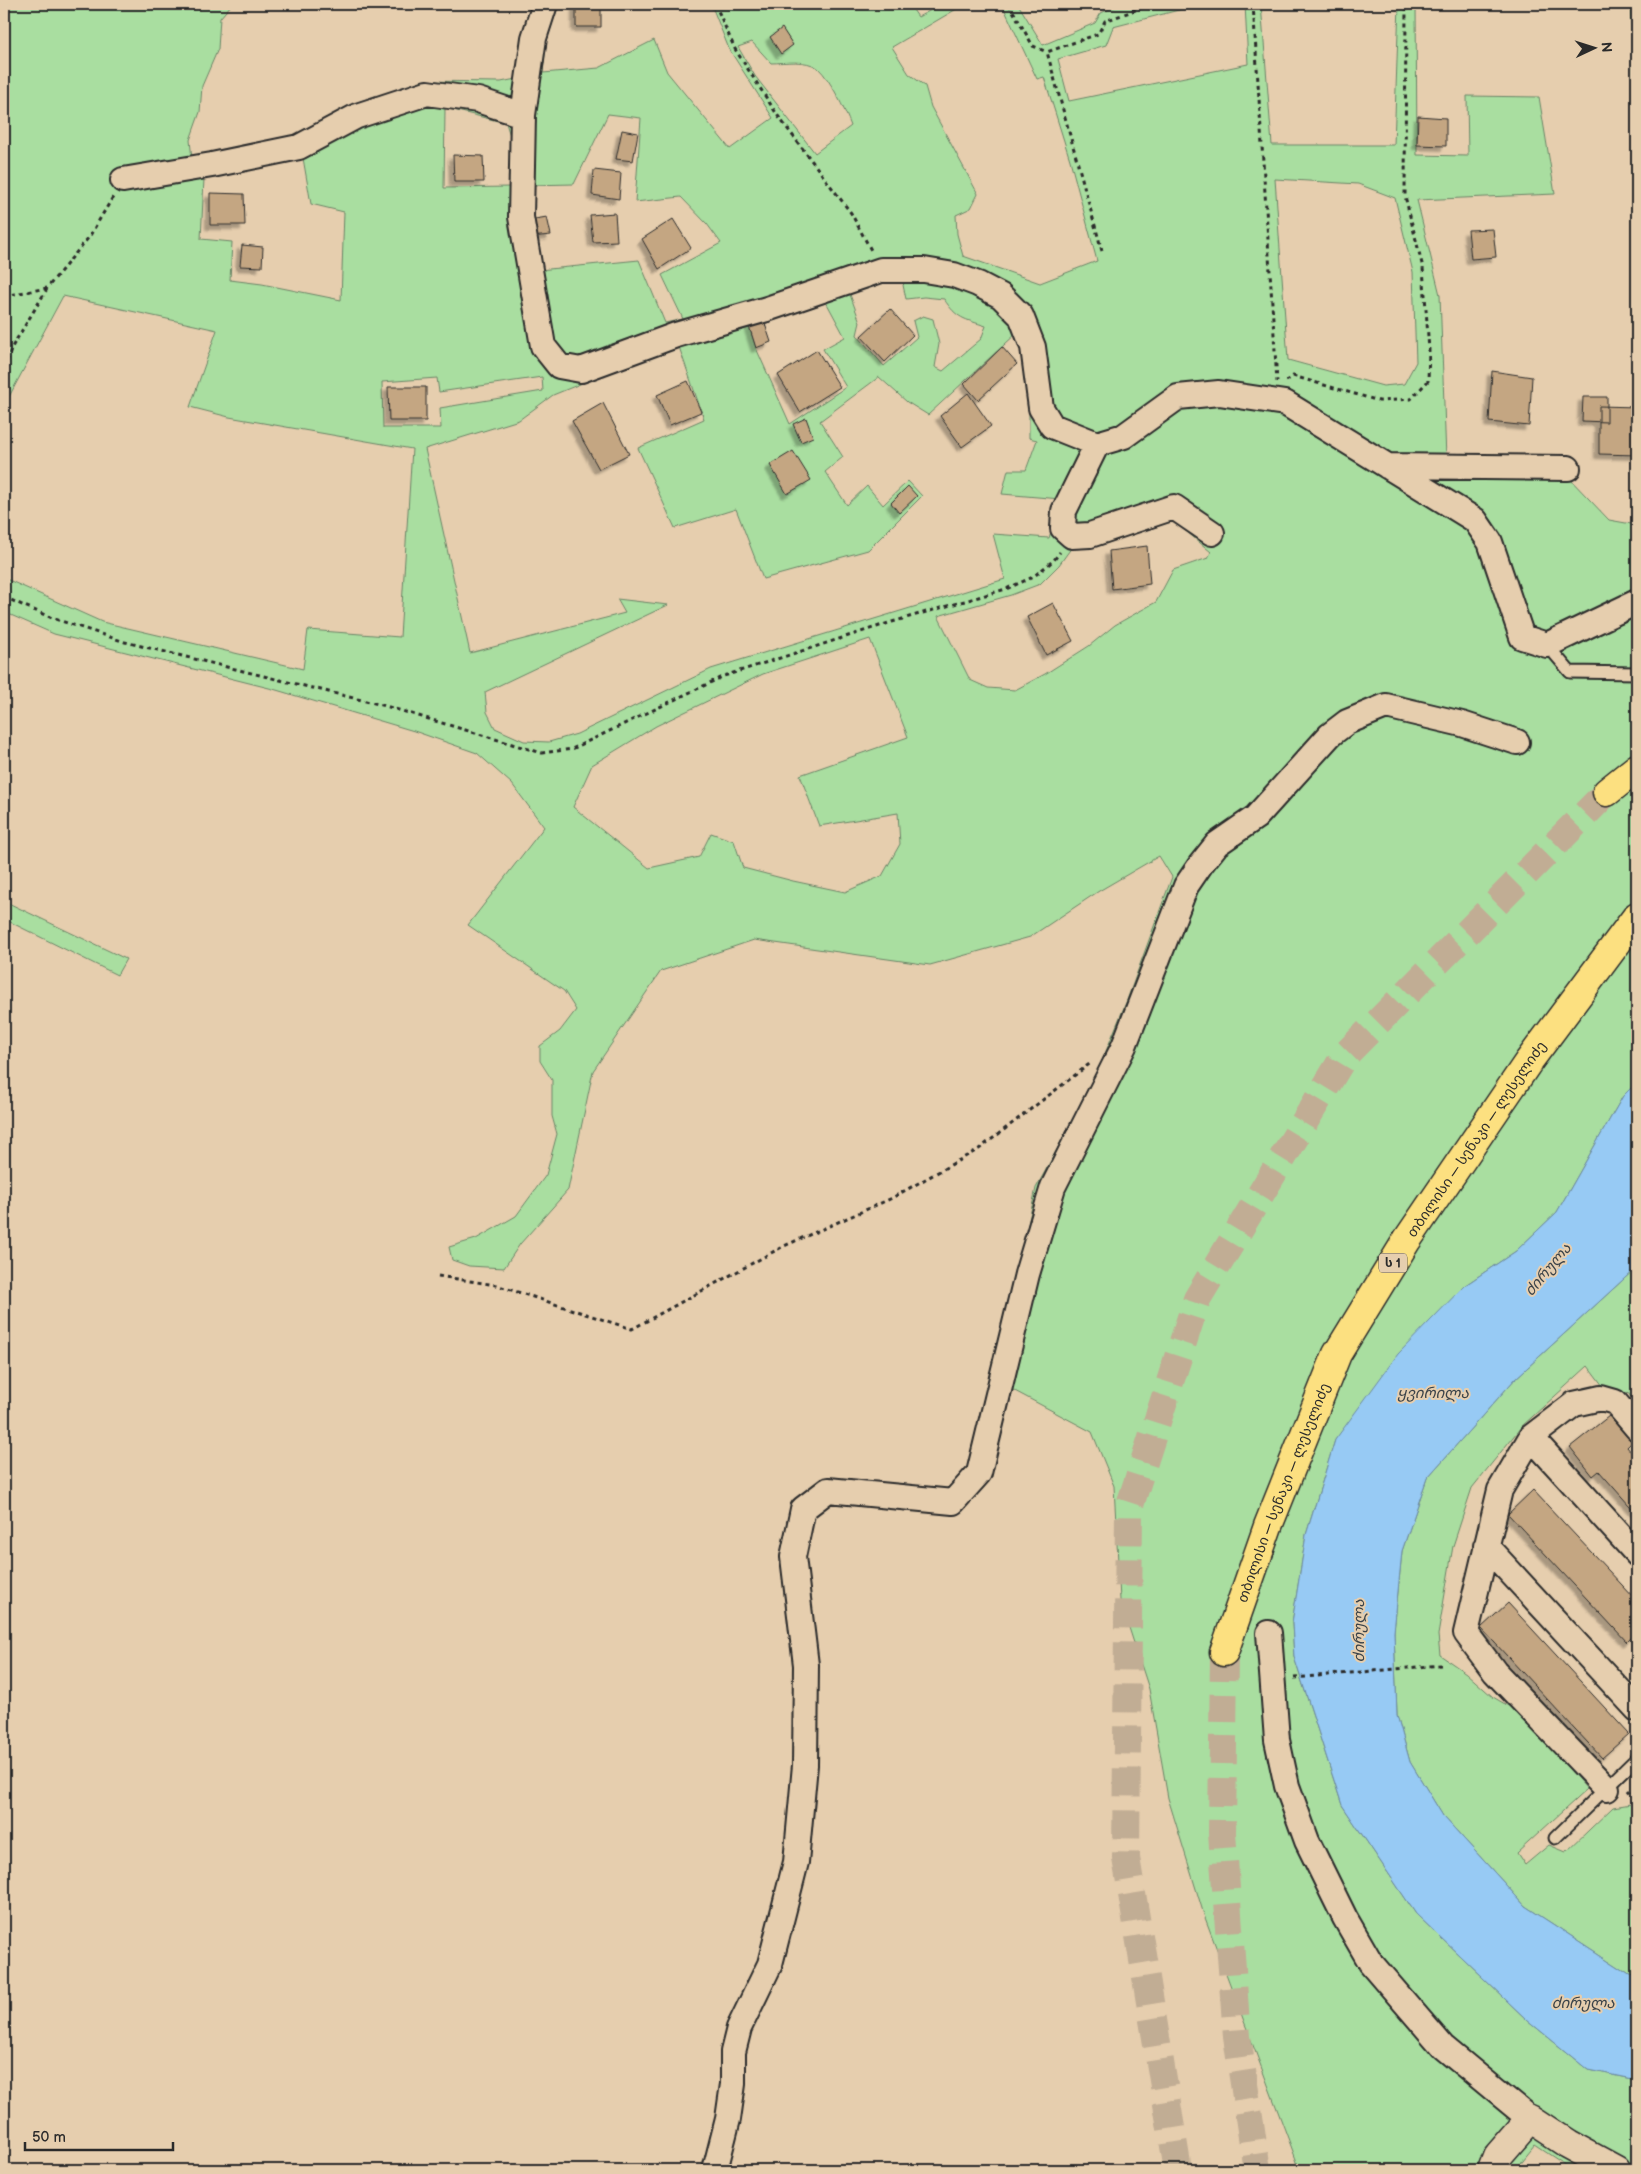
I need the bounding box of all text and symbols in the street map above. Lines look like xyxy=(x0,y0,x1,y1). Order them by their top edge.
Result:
north arrow xyxy=(1568,22,1618,72)
text: N xyxy=(1598,41,1615,53)
street label: თბილისი — სენაკი — ლესელიძე xyxy=(1403,1038,1549,1240)
water label: ძირულა xyxy=(1520,1239,1576,1300)
road number: ს 1 xyxy=(1379,1254,1407,1272)
street label: თბილისი — სენაკი — ლესელიძე xyxy=(1233,1380,1333,1605)
water label: ყვირილა xyxy=(1397,1384,1469,1403)
water label: ძირულა xyxy=(1350,1599,1369,1663)
water label: ძირულა xyxy=(1551,1994,1615,2013)
scale bar xyxy=(25,2119,172,2151)
text: 50 m xyxy=(32,2128,66,2147)

